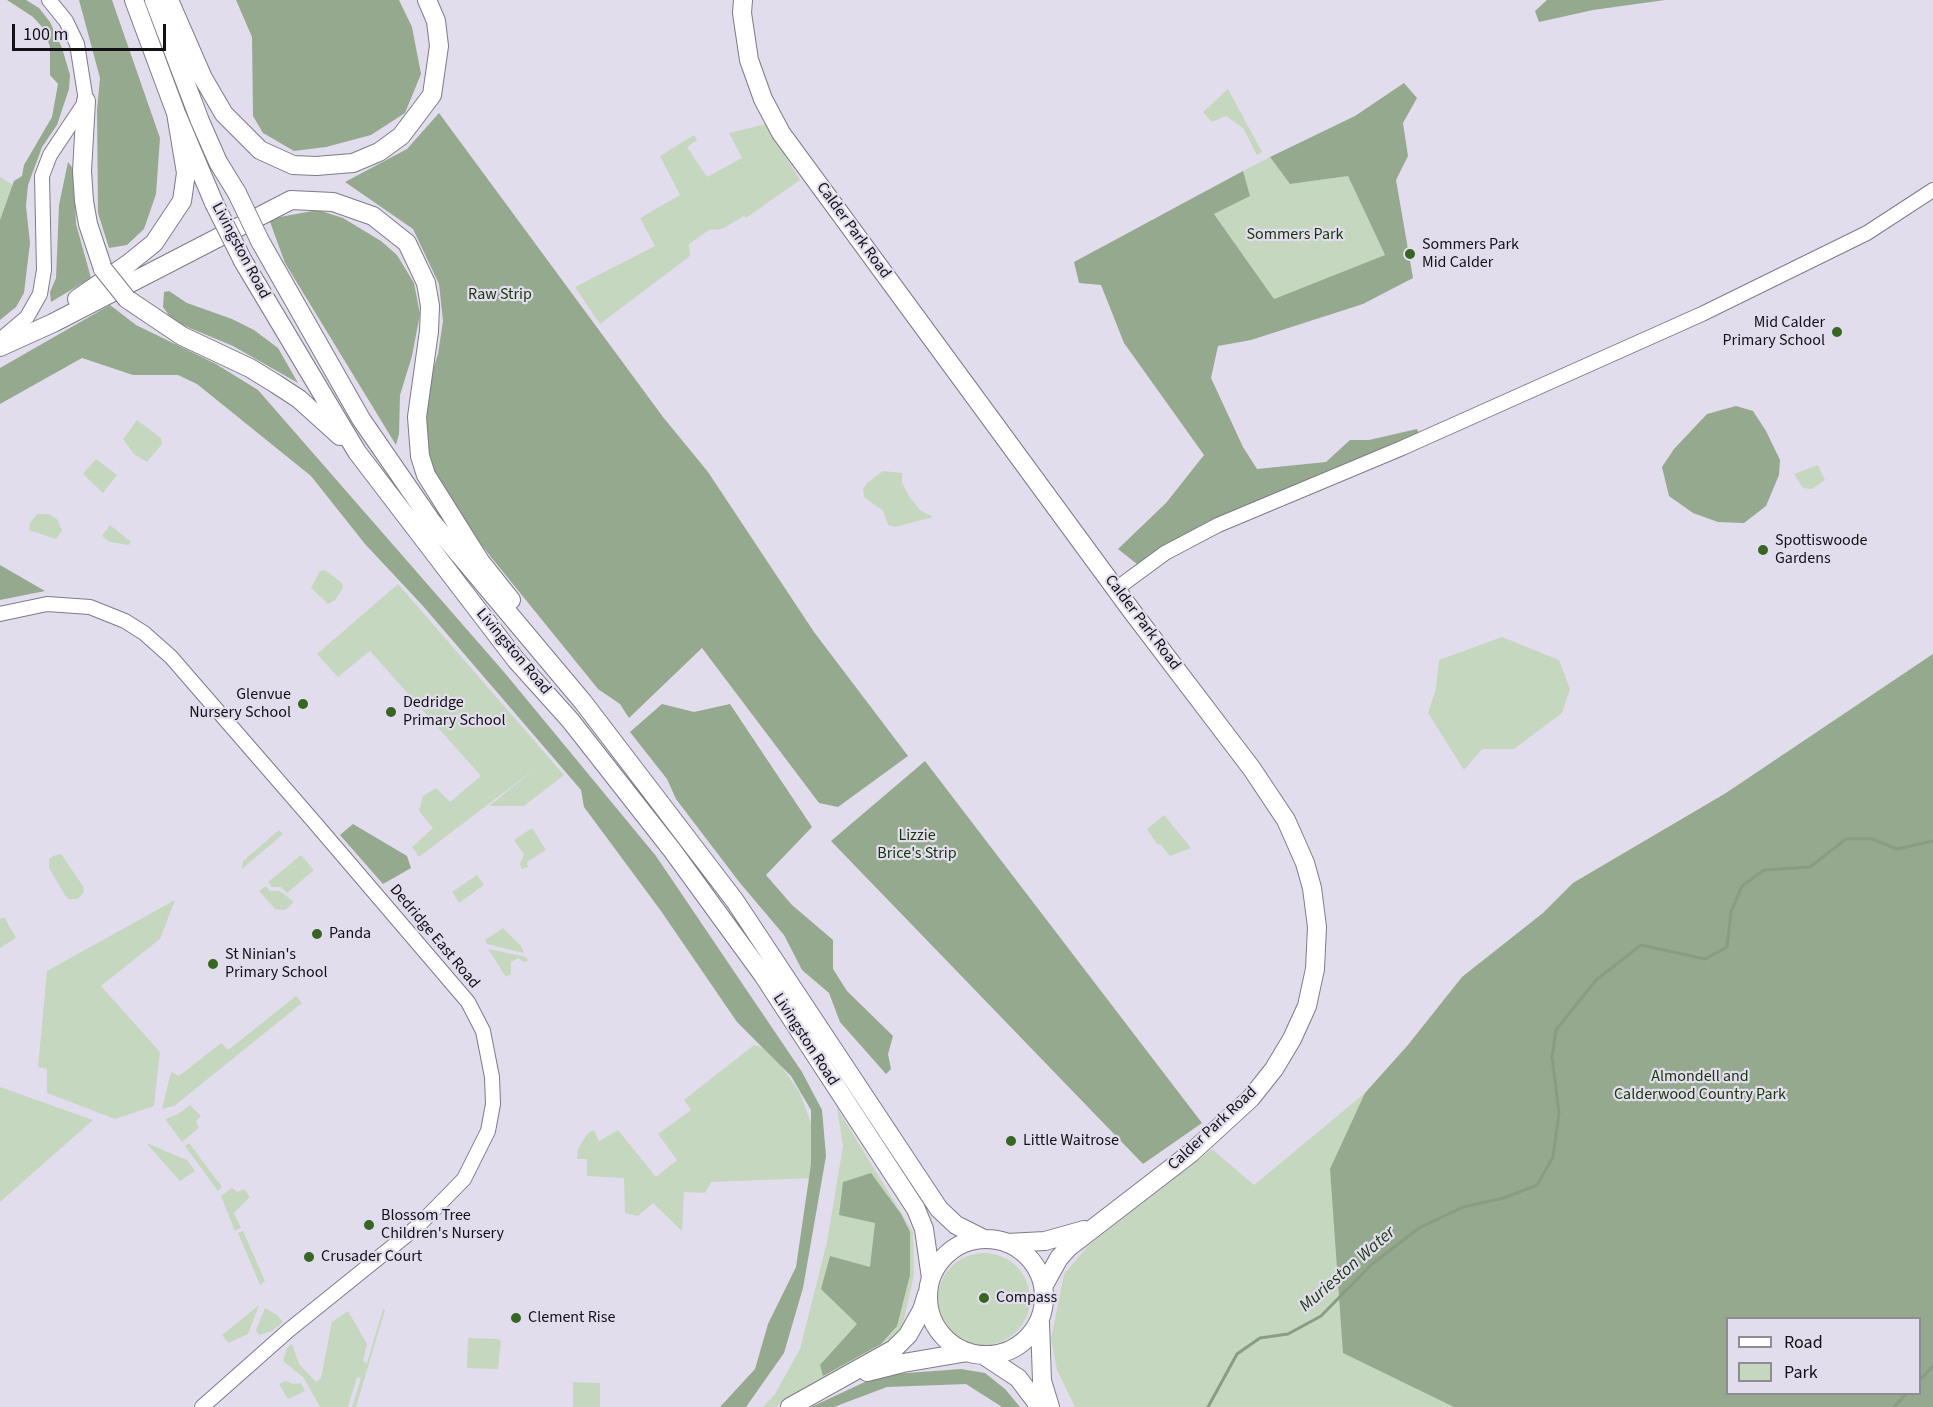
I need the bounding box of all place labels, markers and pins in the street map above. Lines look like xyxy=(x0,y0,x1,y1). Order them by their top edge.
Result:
place label: Sommers Park Mid Calder xyxy=(1422,235,1519,273)
marker: Sommers Park Mid Calder xyxy=(1403,247,1417,261)
place label: Mid Calder Primary School xyxy=(1723,313,1825,351)
marker: Mid Calder Primary School xyxy=(1830,325,1844,339)
place label: Spottiswoode Gardens xyxy=(1775,531,1868,569)
marker: Spottiswoode Gardens xyxy=(1756,543,1770,557)
place label: Glenvue Nursery School xyxy=(189,685,291,723)
place label: Dedridge Primary School xyxy=(403,693,505,731)
marker: Glenvue Nursery School xyxy=(296,697,310,711)
marker: Dedridge Primary School xyxy=(384,705,398,719)
place label: Panda xyxy=(329,924,371,944)
marker: Panda xyxy=(310,927,324,941)
place label: St Ninian's Primary School xyxy=(225,945,327,983)
marker: St Ninian's Primary School xyxy=(206,957,220,971)
place label: Little Waitrose xyxy=(1023,1131,1119,1151)
marker: Little Waitrose xyxy=(1004,1134,1018,1148)
place label: Blossom Tree Children's Nursery xyxy=(381,1206,504,1244)
marker: Blossom Tree Children's Nursery xyxy=(362,1218,376,1232)
place label: Crusader Court xyxy=(321,1247,422,1267)
marker: Crusader Court xyxy=(302,1250,316,1264)
place label: Compass xyxy=(996,1288,1057,1308)
marker: Compass xyxy=(977,1291,991,1305)
place label: Clement Rise xyxy=(528,1308,615,1328)
marker: Clement Rise xyxy=(509,1311,523,1325)

